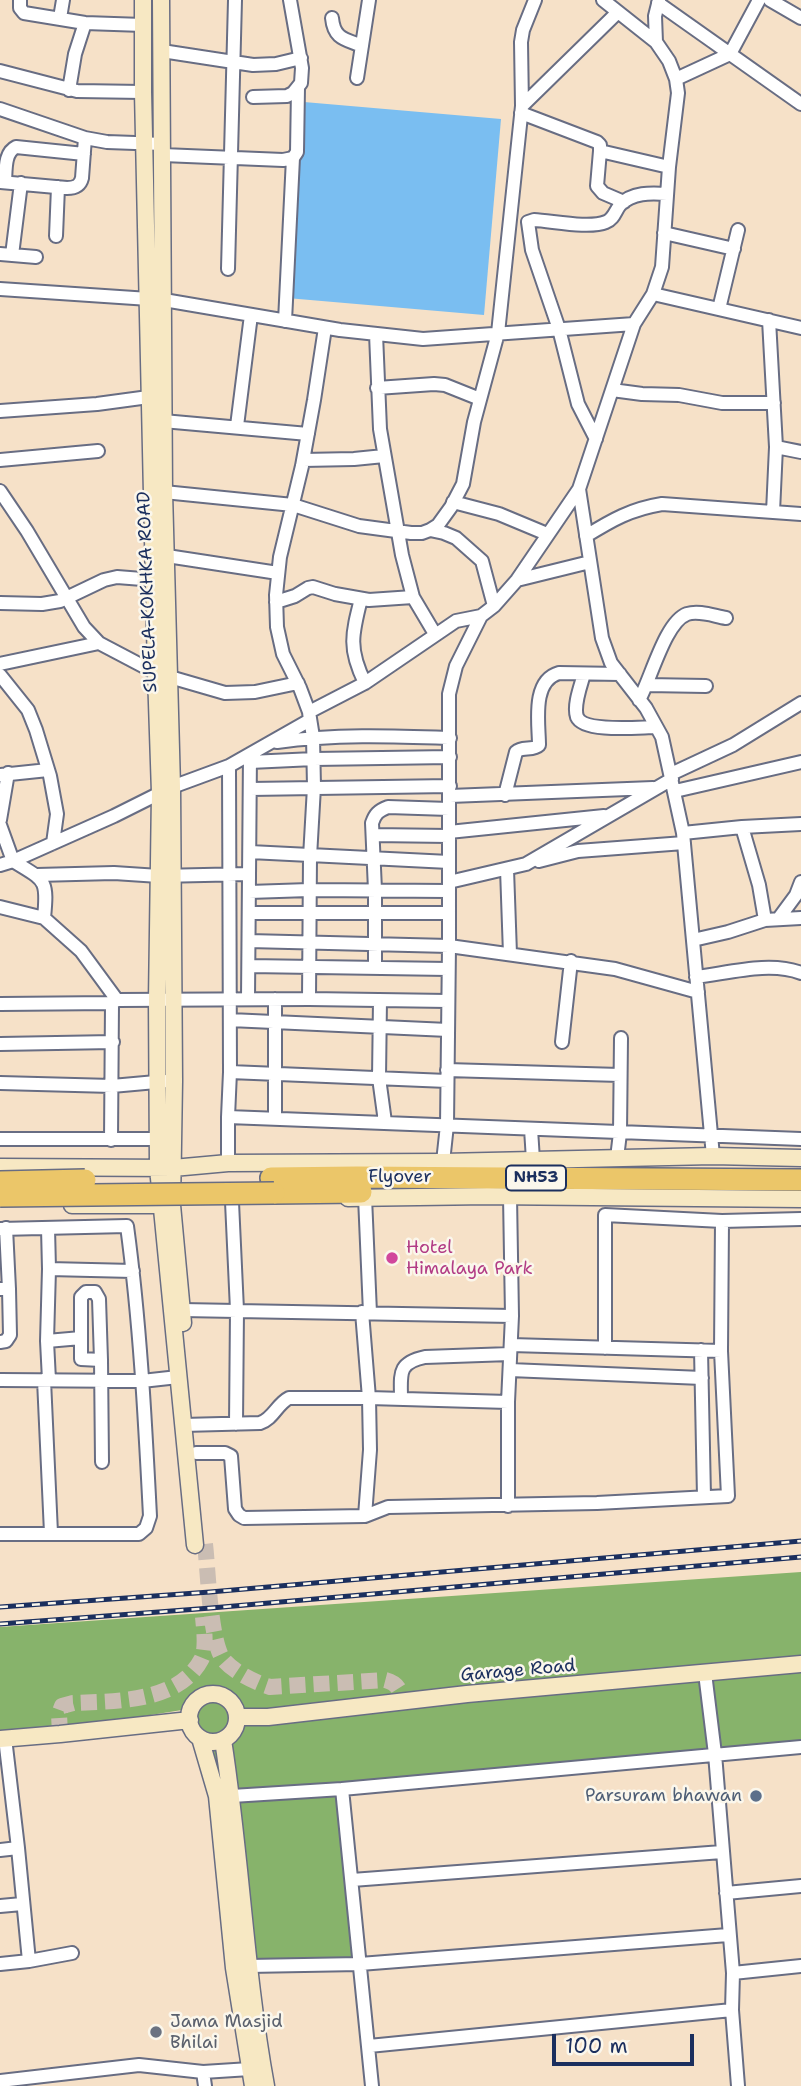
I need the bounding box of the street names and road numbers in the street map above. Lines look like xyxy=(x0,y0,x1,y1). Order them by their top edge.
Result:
street label: SUPELA-KOKHKA ROAD xyxy=(134,491,162,693)
street label: Flyover xyxy=(368,1166,432,1188)
road number: NH53 xyxy=(506,1166,566,1190)
street label: Garage Road xyxy=(460,1655,576,1687)

